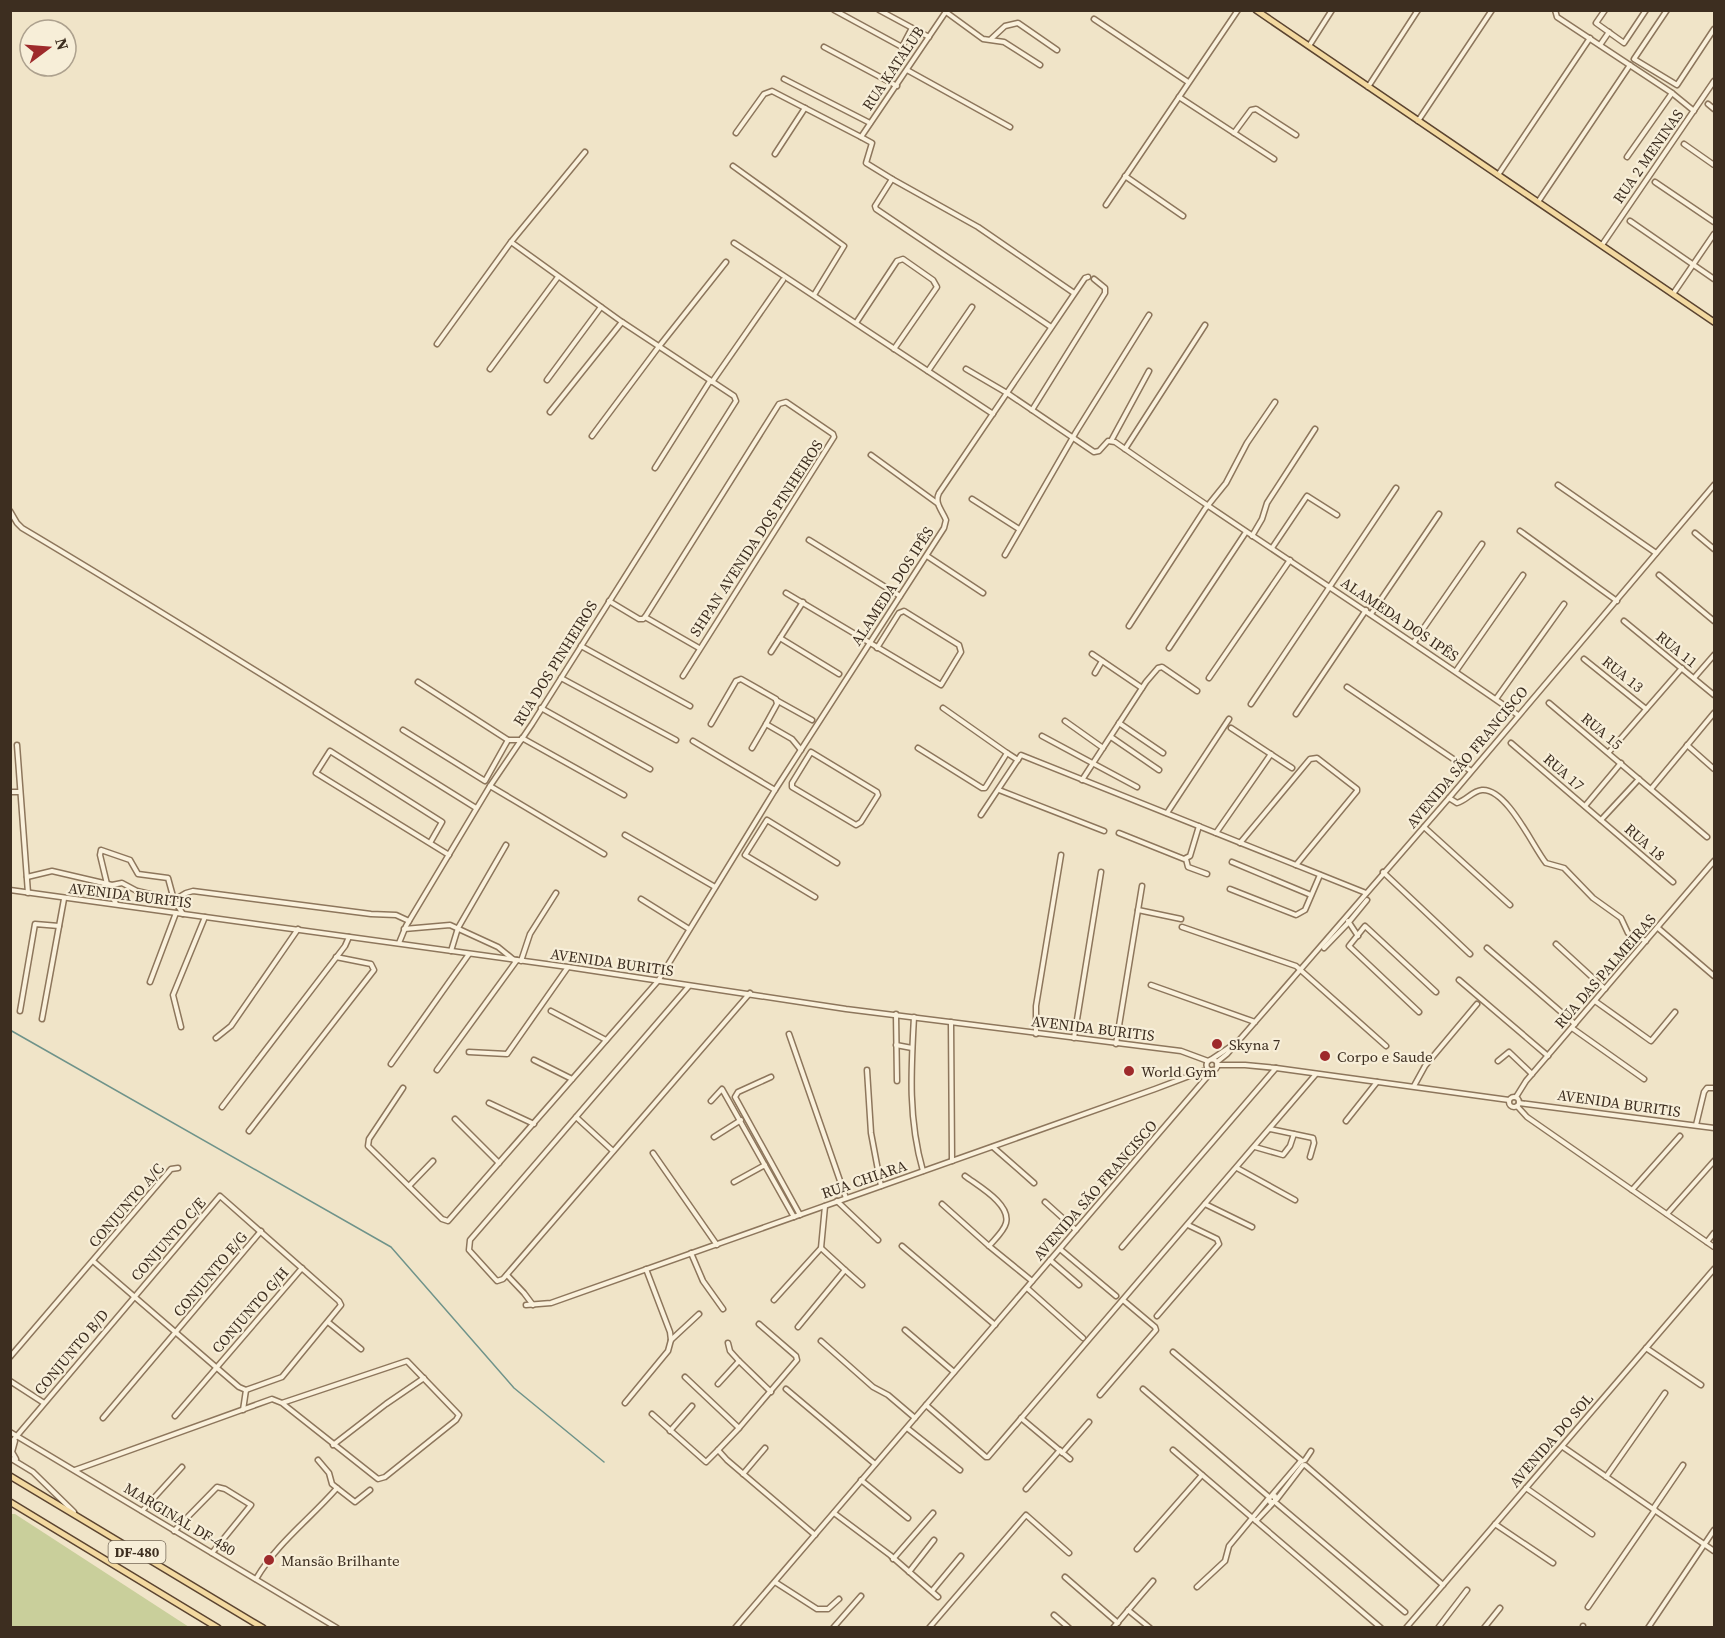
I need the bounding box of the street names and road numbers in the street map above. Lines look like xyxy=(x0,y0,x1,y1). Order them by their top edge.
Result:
street label: RUA KATALUB xyxy=(857,22,929,114)
street label: RUA 2 MENINAS xyxy=(1608,104,1688,207)
street label: SHPAN AVENIDA DOS PINHEIROS xyxy=(684,435,828,640)
street label: ALAMEDA DOS IPÊS xyxy=(846,522,939,650)
street label: ALAMEDA DOS IPÊS xyxy=(1337,572,1463,666)
street label: RUA DOS PINHEIROS xyxy=(508,596,602,730)
street label: RUA 11 xyxy=(1652,626,1702,672)
street label: RUA 13 xyxy=(1598,651,1648,697)
street label: AVENIDA SÃO FRANCISCO xyxy=(1401,681,1533,833)
street label: RUA 15 xyxy=(1577,708,1627,754)
street label: RUA 17 xyxy=(1539,749,1589,795)
street label: RUA 18 xyxy=(1620,819,1670,865)
street label: AVENIDA BURITIS xyxy=(67,877,193,913)
street label: RUA DAS PALMEIRAS xyxy=(1549,909,1661,1033)
street label: AVENIDA BURITIS xyxy=(549,943,675,981)
street label: AVENIDA BURITIS xyxy=(1030,1010,1156,1046)
street label: AVENIDA BURITIS xyxy=(1556,1084,1682,1122)
street label: AVENIDA SÃO FRANCISCO xyxy=(1028,1115,1162,1265)
street label: RUA CHIARA xyxy=(819,1155,910,1203)
street label: CONJUNTO A/C xyxy=(83,1158,169,1252)
street label: CONJUNTO C/E xyxy=(126,1193,210,1285)
street label: CONJUNTO E/G xyxy=(168,1227,252,1321)
street label: CONJUNTO G/H xyxy=(207,1262,293,1358)
street label: CONJUNTO B/D xyxy=(29,1305,113,1399)
street label: AVENIDA DO SOL xyxy=(1504,1388,1598,1492)
street label: MARGINAL DF-480 xyxy=(121,1479,239,1559)
road number: DF-480 xyxy=(108,1541,166,1563)

